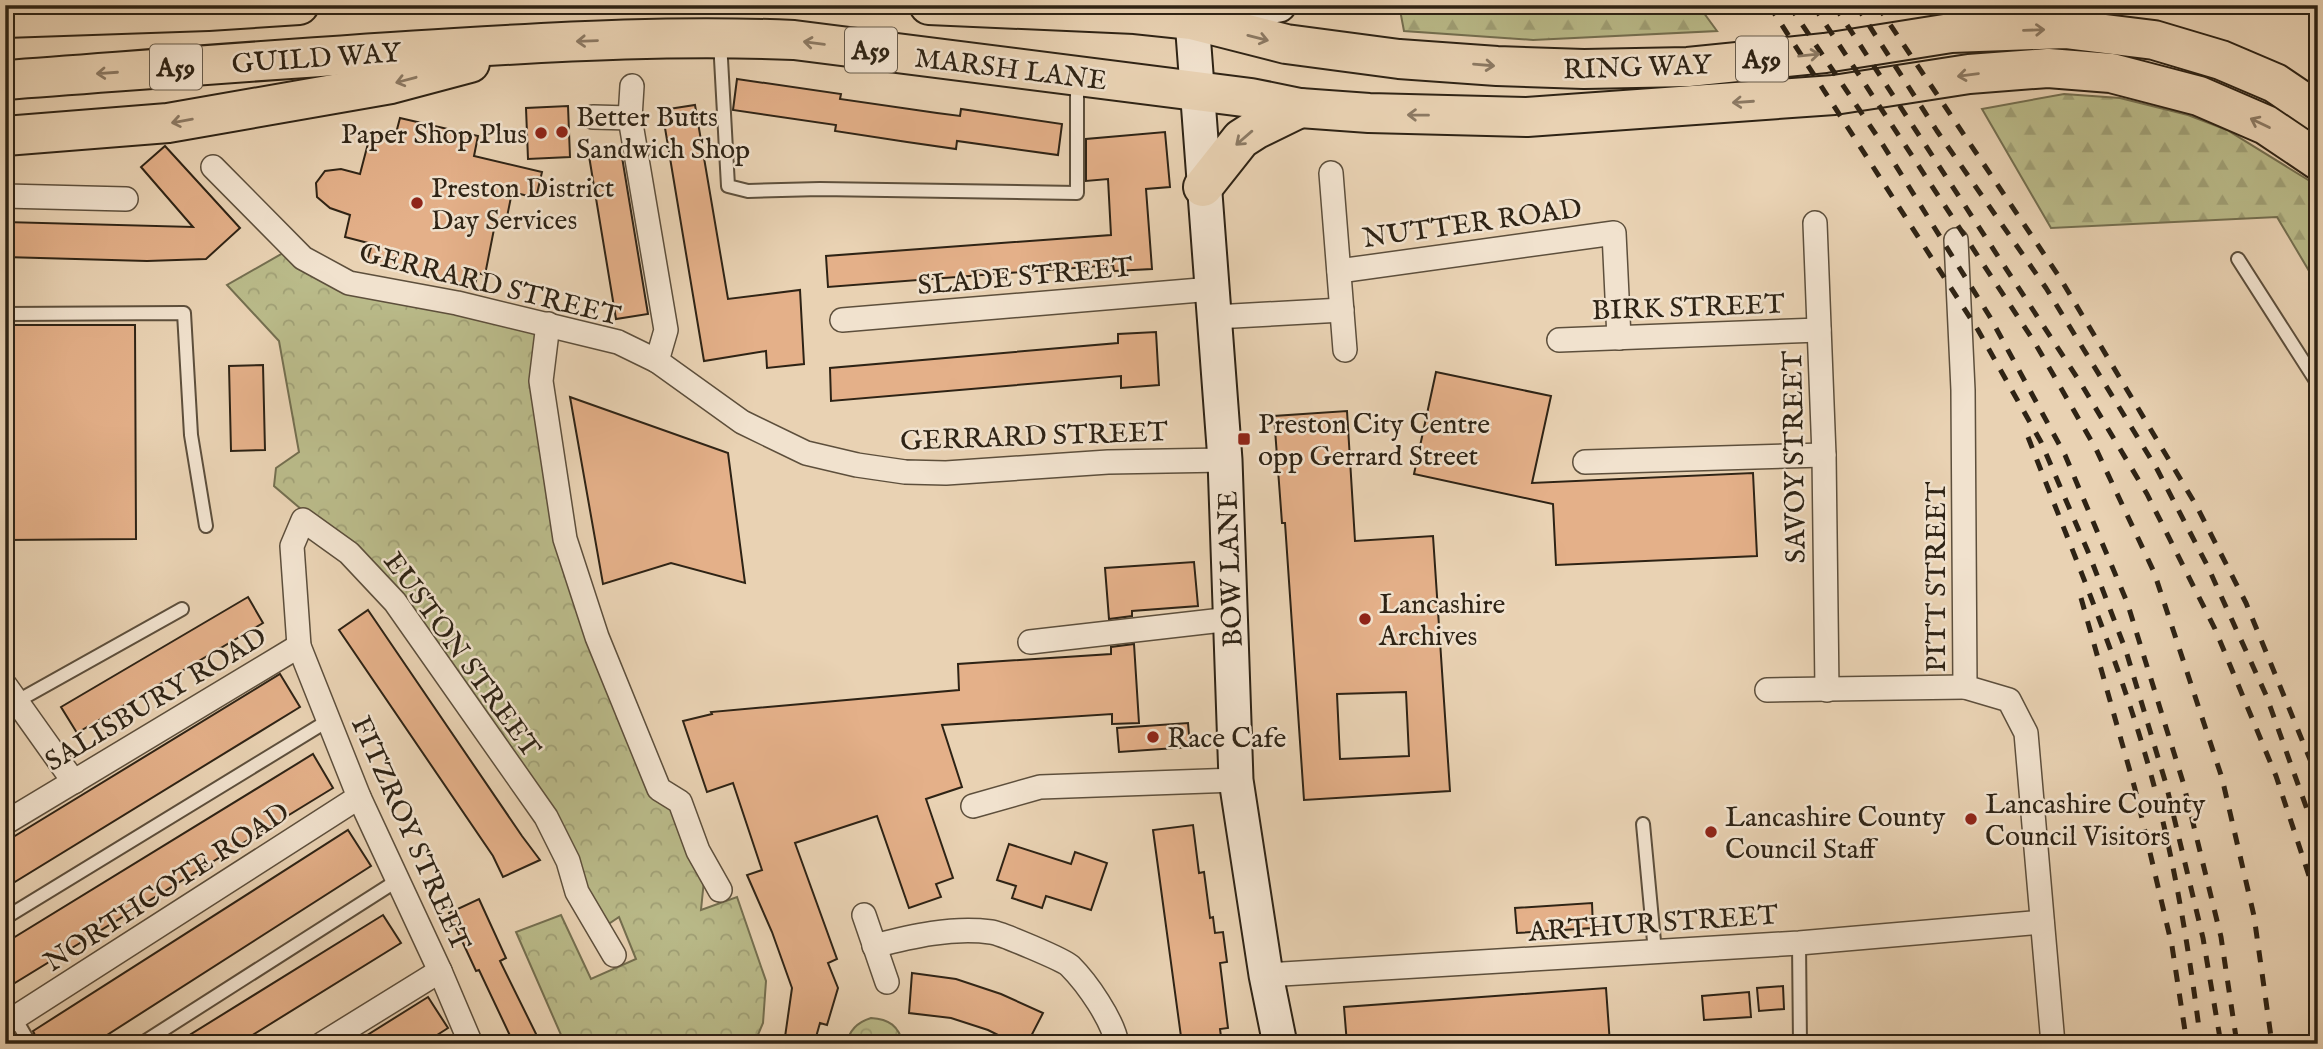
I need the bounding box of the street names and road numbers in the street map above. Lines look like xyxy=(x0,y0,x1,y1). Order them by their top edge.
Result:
road number: A59 xyxy=(845,28,897,72)
street label: GUILD WAY xyxy=(231,36,404,83)
road number: A59 xyxy=(1736,36,1788,82)
street label: MARSH LANE xyxy=(913,41,1109,100)
road number: A59 xyxy=(150,44,202,90)
street label: RING WAY xyxy=(1562,48,1714,89)
street label: NUTTER ROAD xyxy=(1361,192,1584,257)
street label: GERRARD STREET xyxy=(355,236,624,335)
street label: SLADE STREET xyxy=(916,251,1135,304)
street label: BIRK STREET xyxy=(1591,288,1786,329)
street label: SAVOY STREET xyxy=(1776,350,1815,564)
street label: GERRARD STREET xyxy=(900,415,1169,460)
street label: PITT STREET xyxy=(1920,481,1955,672)
street label: BOW LANE xyxy=(1211,490,1252,648)
street label: EUSTON STREET xyxy=(375,546,548,766)
street label: SALISBURY ROAD xyxy=(39,620,273,780)
street label: FITZROY STREET xyxy=(342,711,477,957)
street label: NORTHCOTE ROAD xyxy=(38,796,297,981)
street label: ARTHUR STREET xyxy=(1526,898,1780,951)

